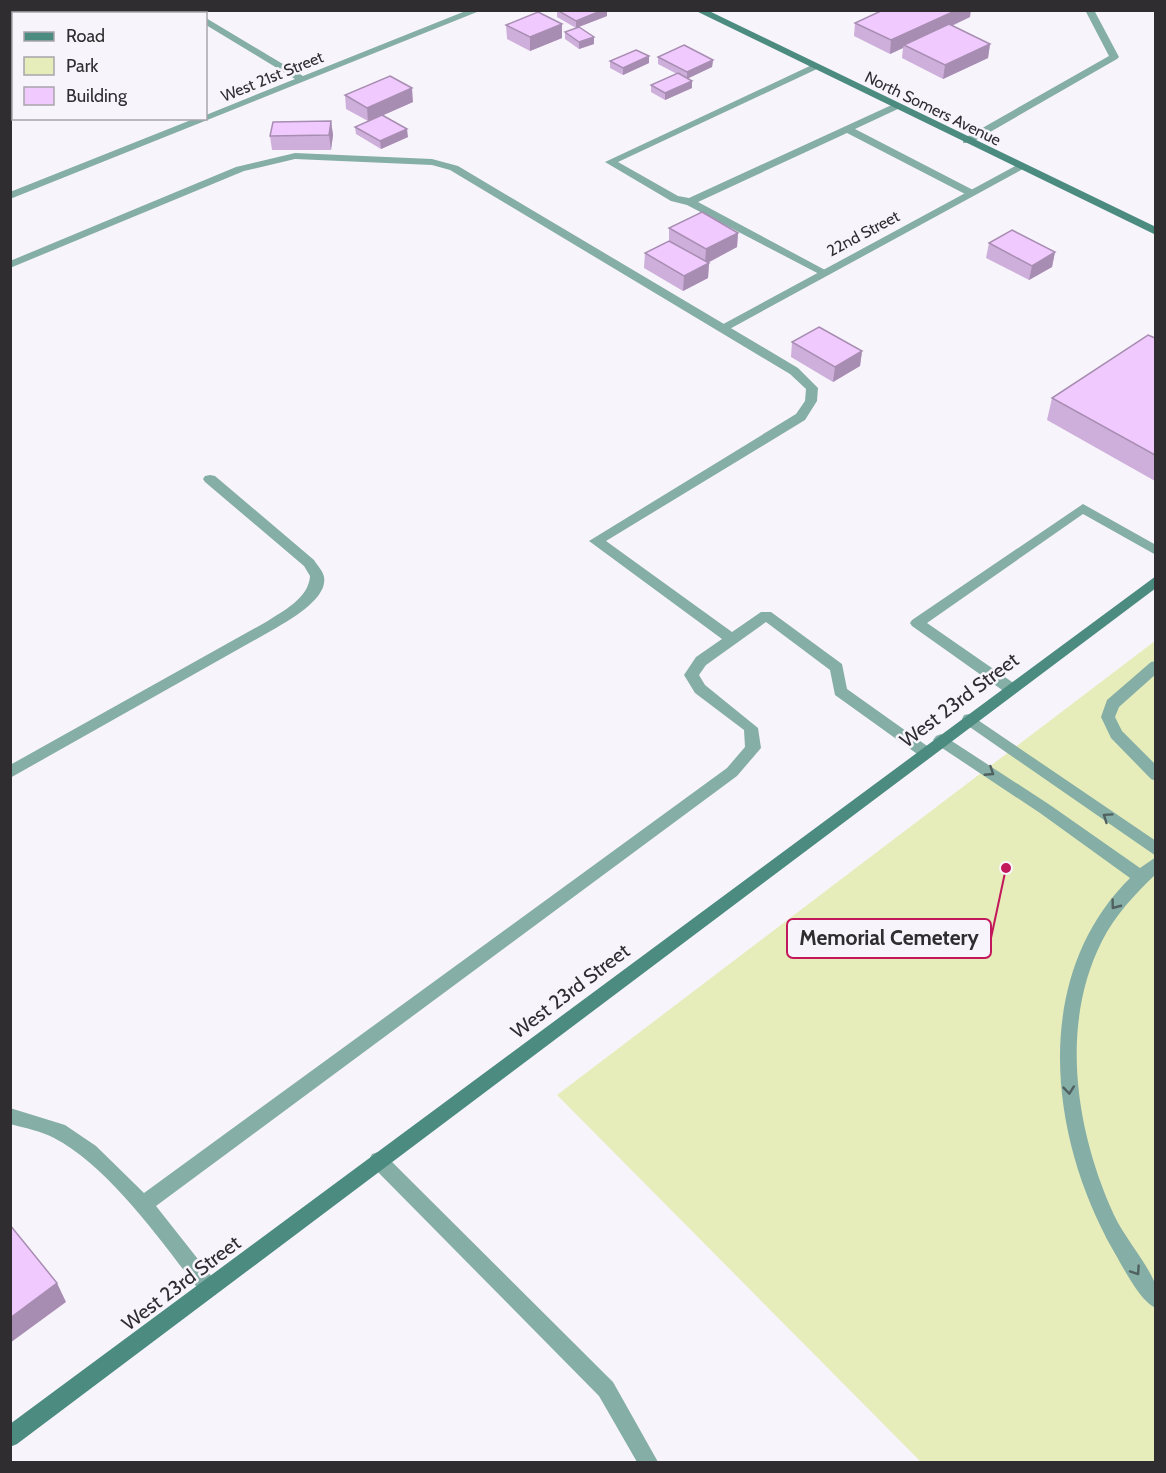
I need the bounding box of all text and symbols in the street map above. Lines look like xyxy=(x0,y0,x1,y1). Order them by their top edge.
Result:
legend xyxy=(12,12,207,120)
text: Road xyxy=(66,25,105,47)
street label: West 21st Street xyxy=(218,47,327,106)
text: Park xyxy=(66,55,99,77)
street label: North Somers Avenue xyxy=(862,67,1004,150)
text: Building xyxy=(66,85,128,107)
street label: 22nd Street xyxy=(824,206,903,260)
street label: West 23rd Street xyxy=(895,647,1023,752)
one-way arrow xyxy=(984,765,994,777)
one-way arrow xyxy=(1103,813,1114,824)
one-way arrow xyxy=(1111,899,1122,910)
callout: Memorial Cemetery xyxy=(787,919,991,958)
text: Memorial Cemetery xyxy=(799,925,980,950)
street label: West 23rd Street xyxy=(506,938,634,1043)
one-way arrow xyxy=(1062,1085,1075,1094)
street label: West 23rd Street xyxy=(117,1230,245,1335)
one-way arrow xyxy=(1129,1264,1140,1275)

